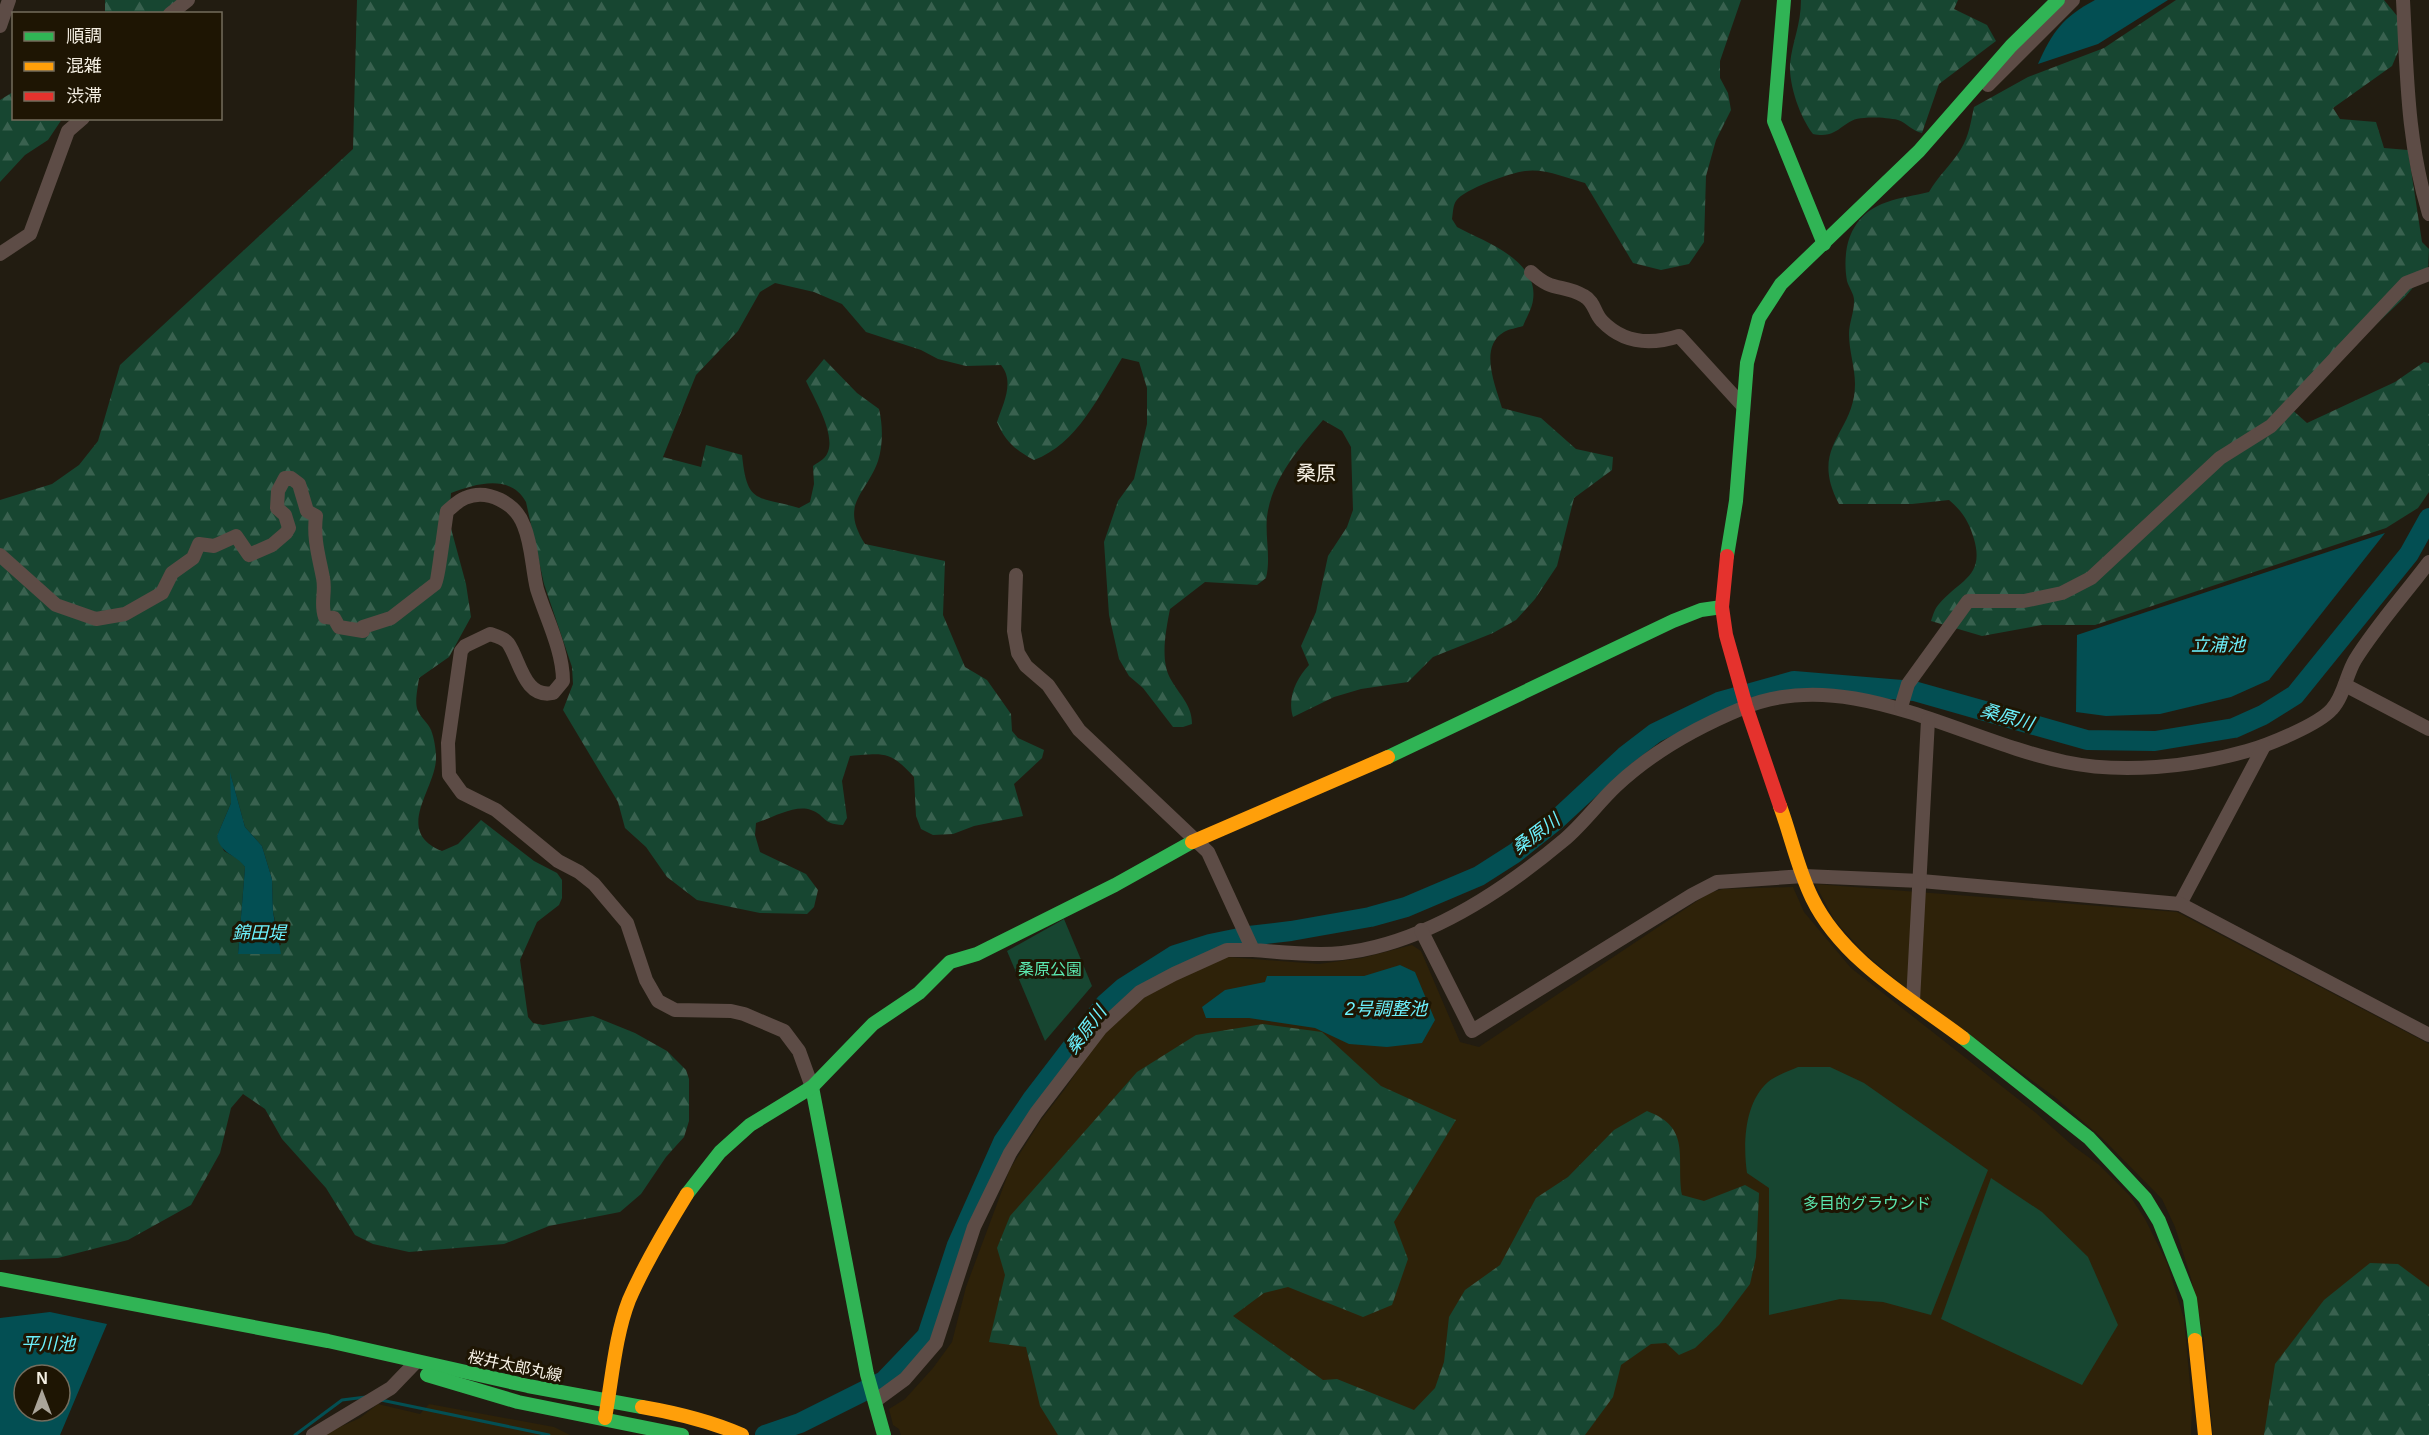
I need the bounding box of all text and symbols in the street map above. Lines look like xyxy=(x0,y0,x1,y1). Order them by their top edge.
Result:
legend xyxy=(12,12,222,120)
text: 順調 xyxy=(66,26,102,46)
text: 混雑 xyxy=(66,56,102,76)
text: 渋滞 xyxy=(66,86,102,106)
district label: 桑原 xyxy=(1296,462,1336,484)
water label: 立浦池 xyxy=(2191,635,2247,655)
water label: 桑原川 xyxy=(1978,700,2038,735)
water label: 桑原川 xyxy=(1508,809,1565,858)
water label: 錦田堤 xyxy=(232,923,288,943)
park label: 桑原公園 xyxy=(1018,961,1082,978)
water label: 2号調整池 xyxy=(1344,999,1429,1019)
water label: 桑原川 xyxy=(1062,1001,1111,1058)
park label: 多目的グラウンド xyxy=(1803,1195,1931,1212)
water label: 平川池 xyxy=(21,1334,77,1354)
street label: 桜井太郎丸線 xyxy=(466,1348,564,1384)
north arrow xyxy=(12,1363,72,1423)
text: N xyxy=(36,1370,48,1387)

